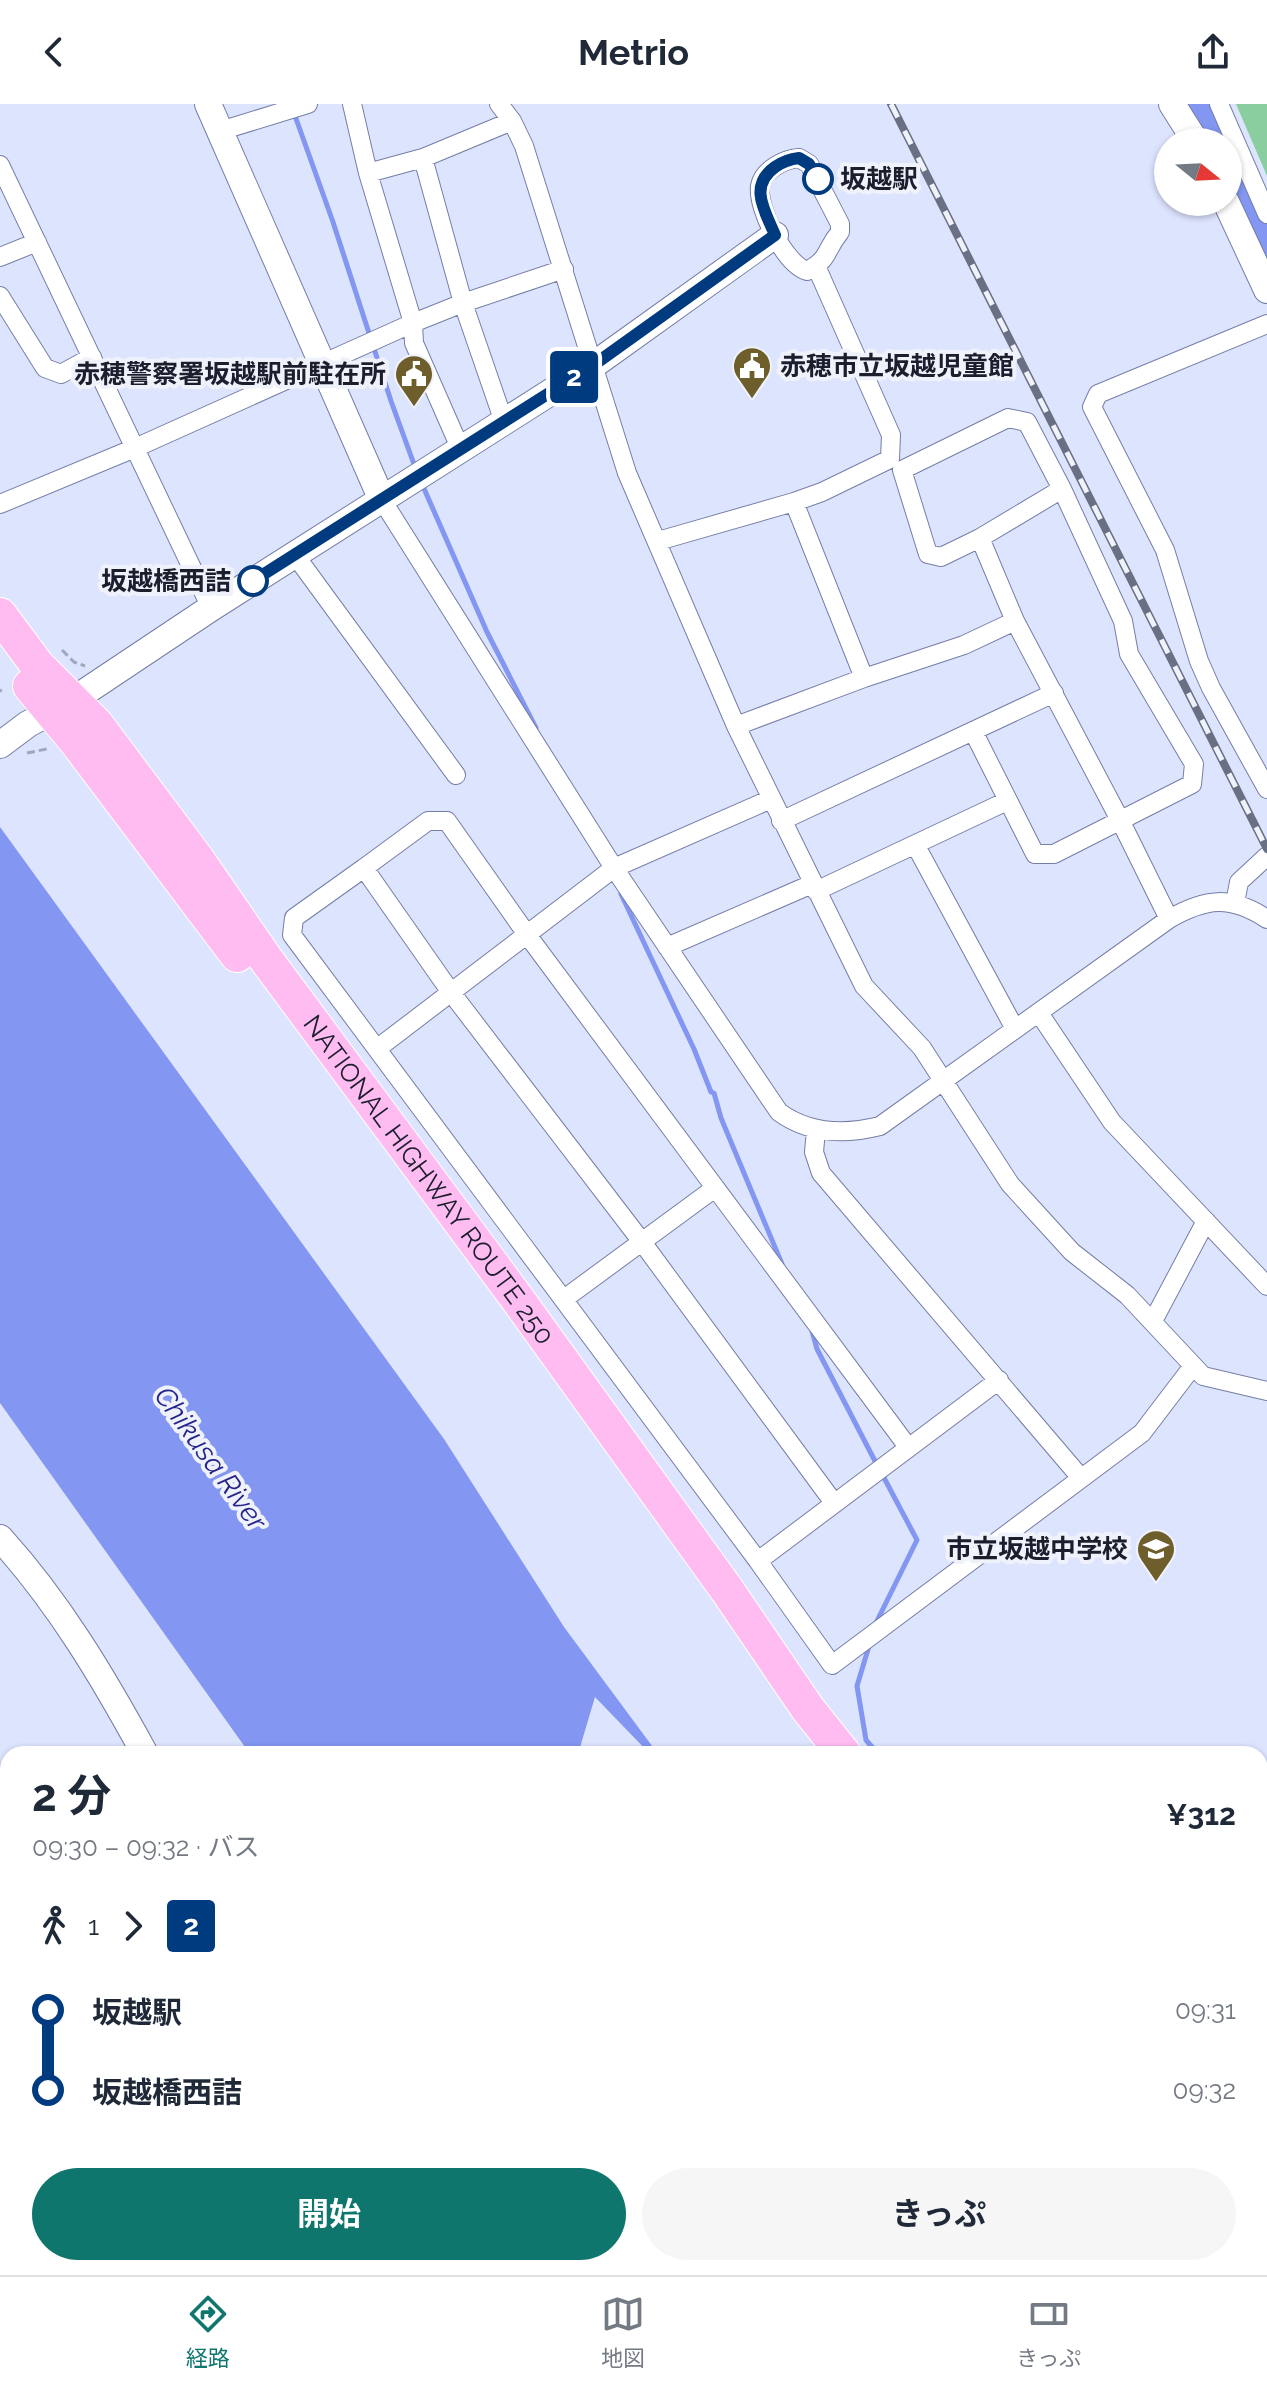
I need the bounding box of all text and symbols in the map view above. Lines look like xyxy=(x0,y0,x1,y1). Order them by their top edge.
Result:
icon: back xyxy=(32,30,76,74)
icon: share xyxy=(1191,30,1235,74)
text: Metrio xyxy=(578,31,689,73)
north arrow xyxy=(1154,128,1242,216)
map controls xyxy=(1154,128,1242,216)
marker: 坂越駅 xyxy=(803,164,833,194)
place label: 坂越駅 xyxy=(840,164,918,194)
public building icon: 赤穂市立坂越児童館 xyxy=(731,345,773,400)
line badge: 2 xyxy=(548,351,600,403)
place label: 赤穂市立坂越児童館 xyxy=(780,351,1014,381)
public building icon: 赤穂警察署坂越駅前駐在所 xyxy=(393,353,435,408)
place label: 赤穂警察署坂越駅前駐在所 xyxy=(74,359,386,389)
text: 2 xyxy=(566,360,582,393)
place label: 坂越橋西詰 xyxy=(101,566,231,596)
marker: 坂越橋西詰 xyxy=(238,566,268,596)
street label: NATIONAL HIGHWAY ROUTE 250 xyxy=(297,1009,560,1350)
water label: Chikusa River xyxy=(148,1380,274,1538)
school or university icon: 市立坂越中学校 xyxy=(1135,1528,1177,1583)
place label: 市立坂越中学校 xyxy=(946,1534,1128,1564)
text: 2 分 xyxy=(32,1770,111,1821)
text: ¥312 xyxy=(1166,1797,1236,1832)
text: 09:30 – 09:32 · バス xyxy=(32,1832,260,1862)
icon: walk xyxy=(32,1904,76,1948)
icon: forward xyxy=(111,1904,155,1948)
text: 2 xyxy=(183,1909,199,1942)
text: 1 xyxy=(88,1911,99,1941)
text: 坂越駅 xyxy=(92,1995,182,2030)
text: 09:31 xyxy=(1175,1995,1236,2025)
text: 坂越橋西詰 xyxy=(92,2075,242,2110)
text: 09:32 xyxy=(1173,2075,1236,2105)
button: 開始 xyxy=(32,2168,626,2260)
button: きっぷ xyxy=(642,2168,1236,2260)
tab: 経路 xyxy=(186,2292,230,2372)
tab: 地図 xyxy=(601,2292,645,2372)
tab: きっぷ xyxy=(1016,2292,1081,2372)

